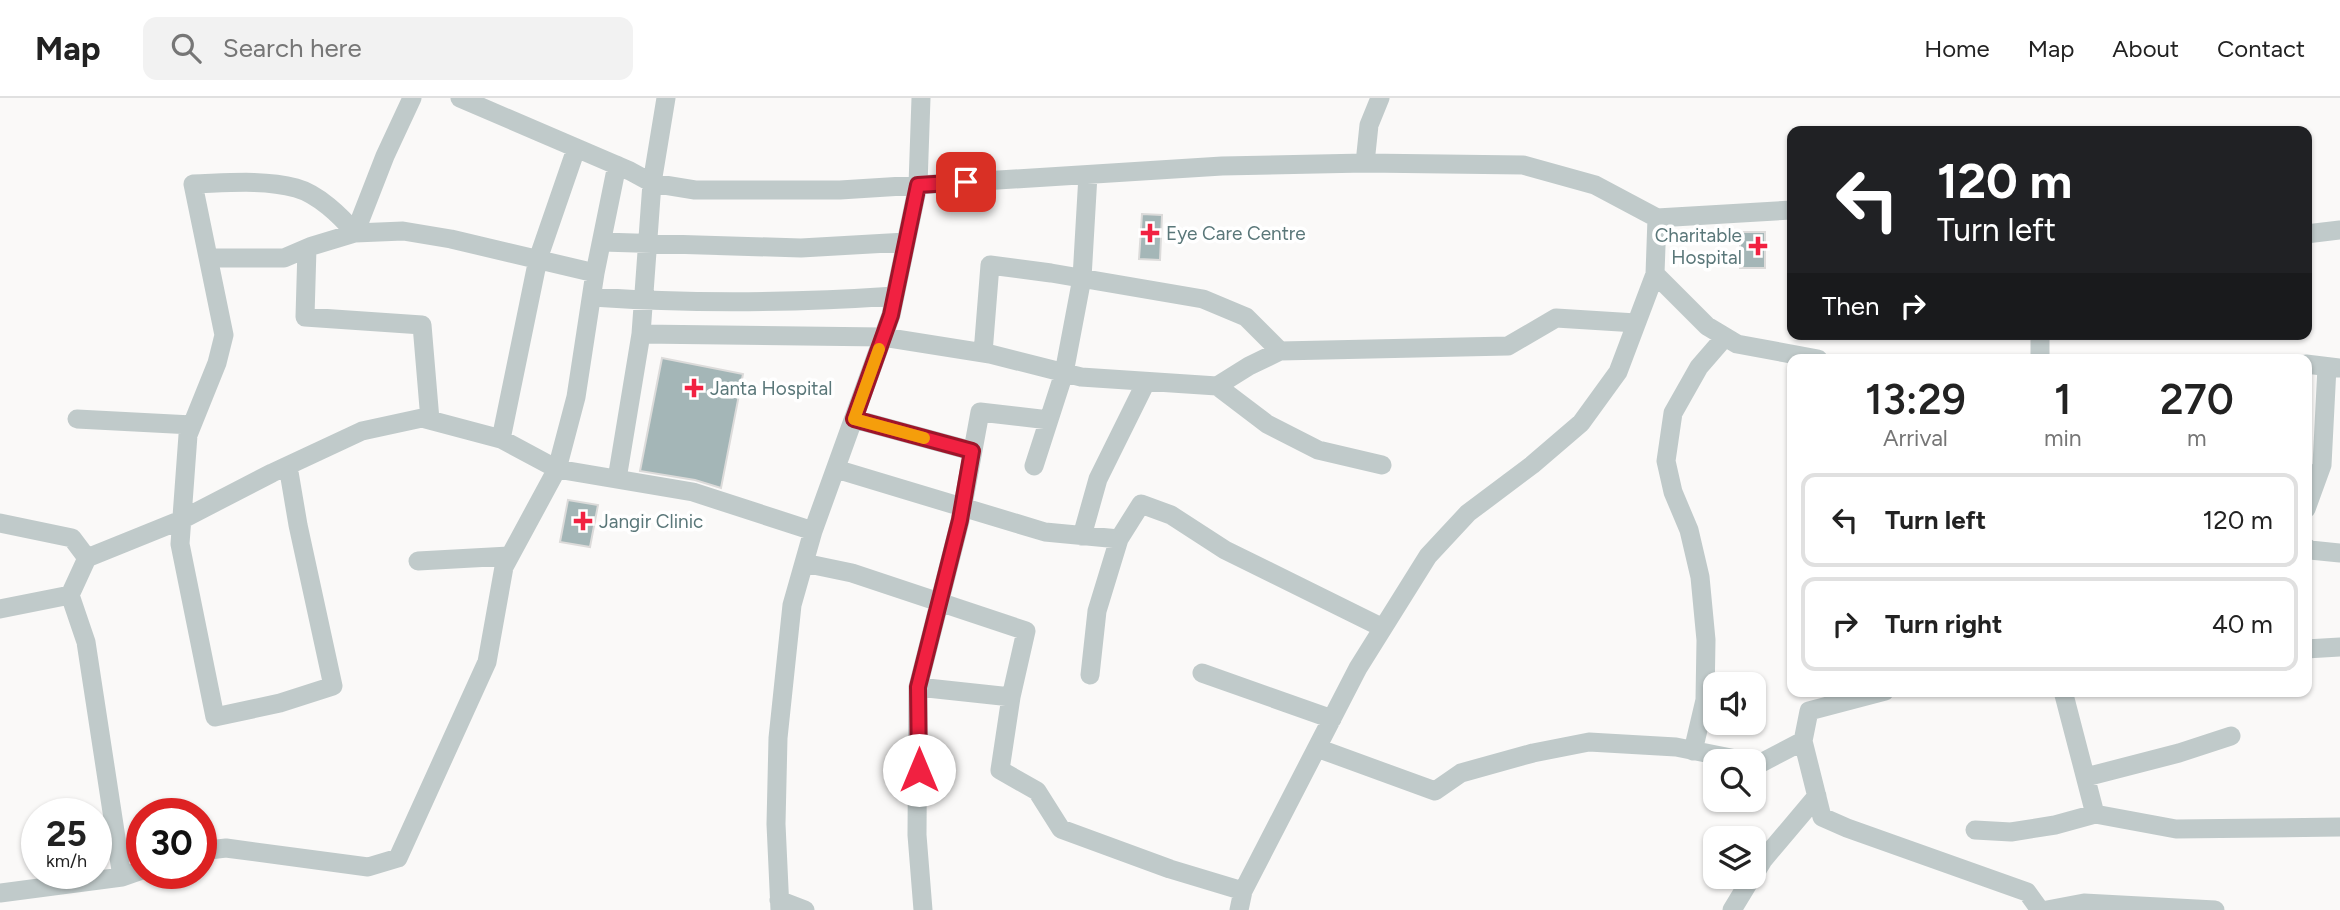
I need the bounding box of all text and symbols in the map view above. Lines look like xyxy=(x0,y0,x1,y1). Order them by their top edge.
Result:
search box xyxy=(143,17,633,80)
text: Map xyxy=(35,29,101,68)
icon: search xyxy=(167,29,205,67)
text: Search here xyxy=(223,32,362,64)
text: Home xyxy=(1924,34,1990,63)
text: Map xyxy=(2028,34,2074,63)
text: About xyxy=(2112,34,2179,63)
text: Contact xyxy=(2217,34,2305,63)
text: 120 m xyxy=(1937,151,2072,210)
pin xyxy=(936,152,996,212)
icon: left xyxy=(1822,154,1913,245)
icon: arrive xyxy=(947,163,985,201)
text: Turn left xyxy=(1937,211,2056,249)
place label: Eye Care Centre xyxy=(1166,222,1306,245)
marker: Eye Care Centre xyxy=(1140,223,1160,243)
place label: Charitable Hospital xyxy=(1655,224,1742,269)
marker: Charitable Hospital xyxy=(1748,236,1768,256)
icon: right xyxy=(1894,287,1932,325)
text: Then xyxy=(1822,290,1880,322)
text: 13:29 xyxy=(1865,374,1966,425)
text: 1 xyxy=(2054,374,2072,425)
text: 270 xyxy=(2160,374,2234,425)
place label: Janta Hospital xyxy=(710,377,832,400)
marker: Janta Hospital xyxy=(684,378,704,398)
text: Arrival xyxy=(1883,424,1948,452)
text: min xyxy=(2044,424,2082,452)
text: m xyxy=(2187,424,2207,452)
icon: left xyxy=(1826,501,1864,539)
text: Turn left xyxy=(1885,504,1986,536)
text: 120 m xyxy=(2203,504,2273,536)
place label: Jangir Clinic xyxy=(599,510,703,533)
marker: Jangir Clinic xyxy=(573,511,593,531)
icon: right xyxy=(1826,605,1864,643)
text: Turn right xyxy=(1885,608,2002,640)
text: 40 m xyxy=(2212,608,2273,640)
map controls xyxy=(1703,672,1766,889)
button: sound xyxy=(1703,672,1766,735)
position arrow xyxy=(882,733,956,807)
button: search xyxy=(1703,749,1766,812)
speed limit sign: 30 xyxy=(126,798,217,889)
text: 25 xyxy=(46,813,87,855)
button: layers xyxy=(1703,826,1766,889)
text: km/h xyxy=(46,850,87,872)

